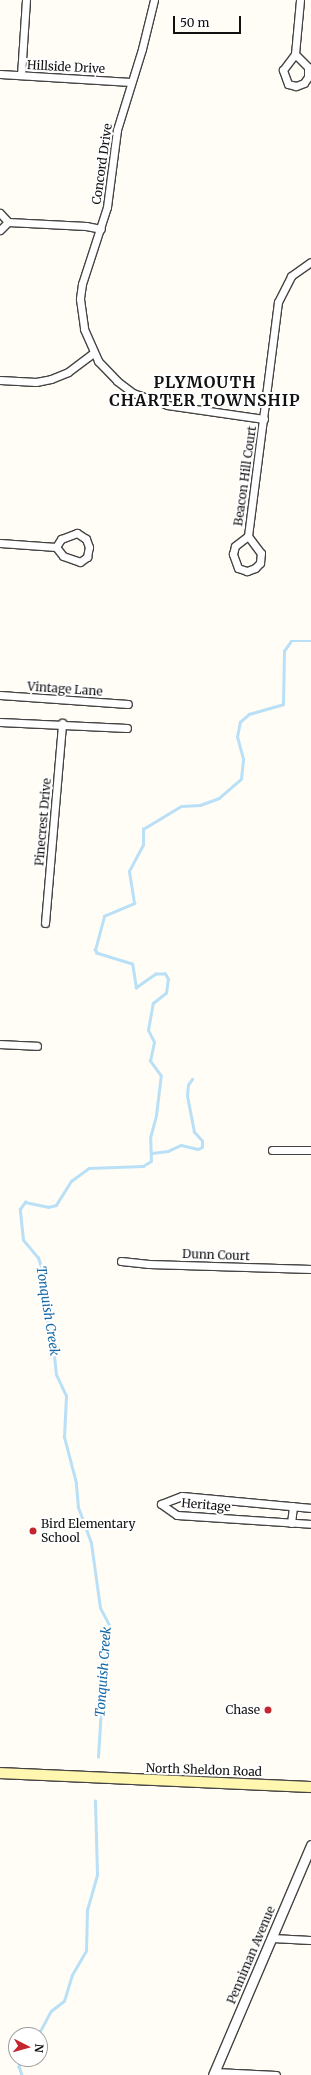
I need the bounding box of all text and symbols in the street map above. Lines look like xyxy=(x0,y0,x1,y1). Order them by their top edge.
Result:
scale bar xyxy=(175,8,243,34)
text: 50 m xyxy=(180,15,209,30)
street label: Hillside Drive xyxy=(27,58,105,76)
street label: Concord Drive xyxy=(89,123,115,205)
district label: PLYMOUTH CHARTER TOWNSHIP xyxy=(109,372,301,410)
street label: Beacon Hill Court xyxy=(231,425,259,527)
street label: Vintage Lane xyxy=(27,679,103,699)
street label: Pinecrest Drive xyxy=(32,778,54,866)
street label: Dunn Court xyxy=(182,1247,250,1263)
water label: Tonquish Creek xyxy=(32,1265,62,1357)
street label: Heritage xyxy=(181,1496,231,1514)
place label: Bird Elementary School xyxy=(41,1517,135,1545)
marker: Bird Elementary School xyxy=(28,1526,38,1536)
water label: Tonquish Creek xyxy=(93,1626,115,1718)
place label: Chase xyxy=(226,1703,260,1717)
marker: Chase xyxy=(263,1705,273,1715)
street label: North Sheldon Road xyxy=(146,1761,262,1779)
street label: Penniman Avenue xyxy=(224,1904,278,2006)
north arrow xyxy=(8,2027,48,2067)
text: N xyxy=(32,2043,46,2053)

